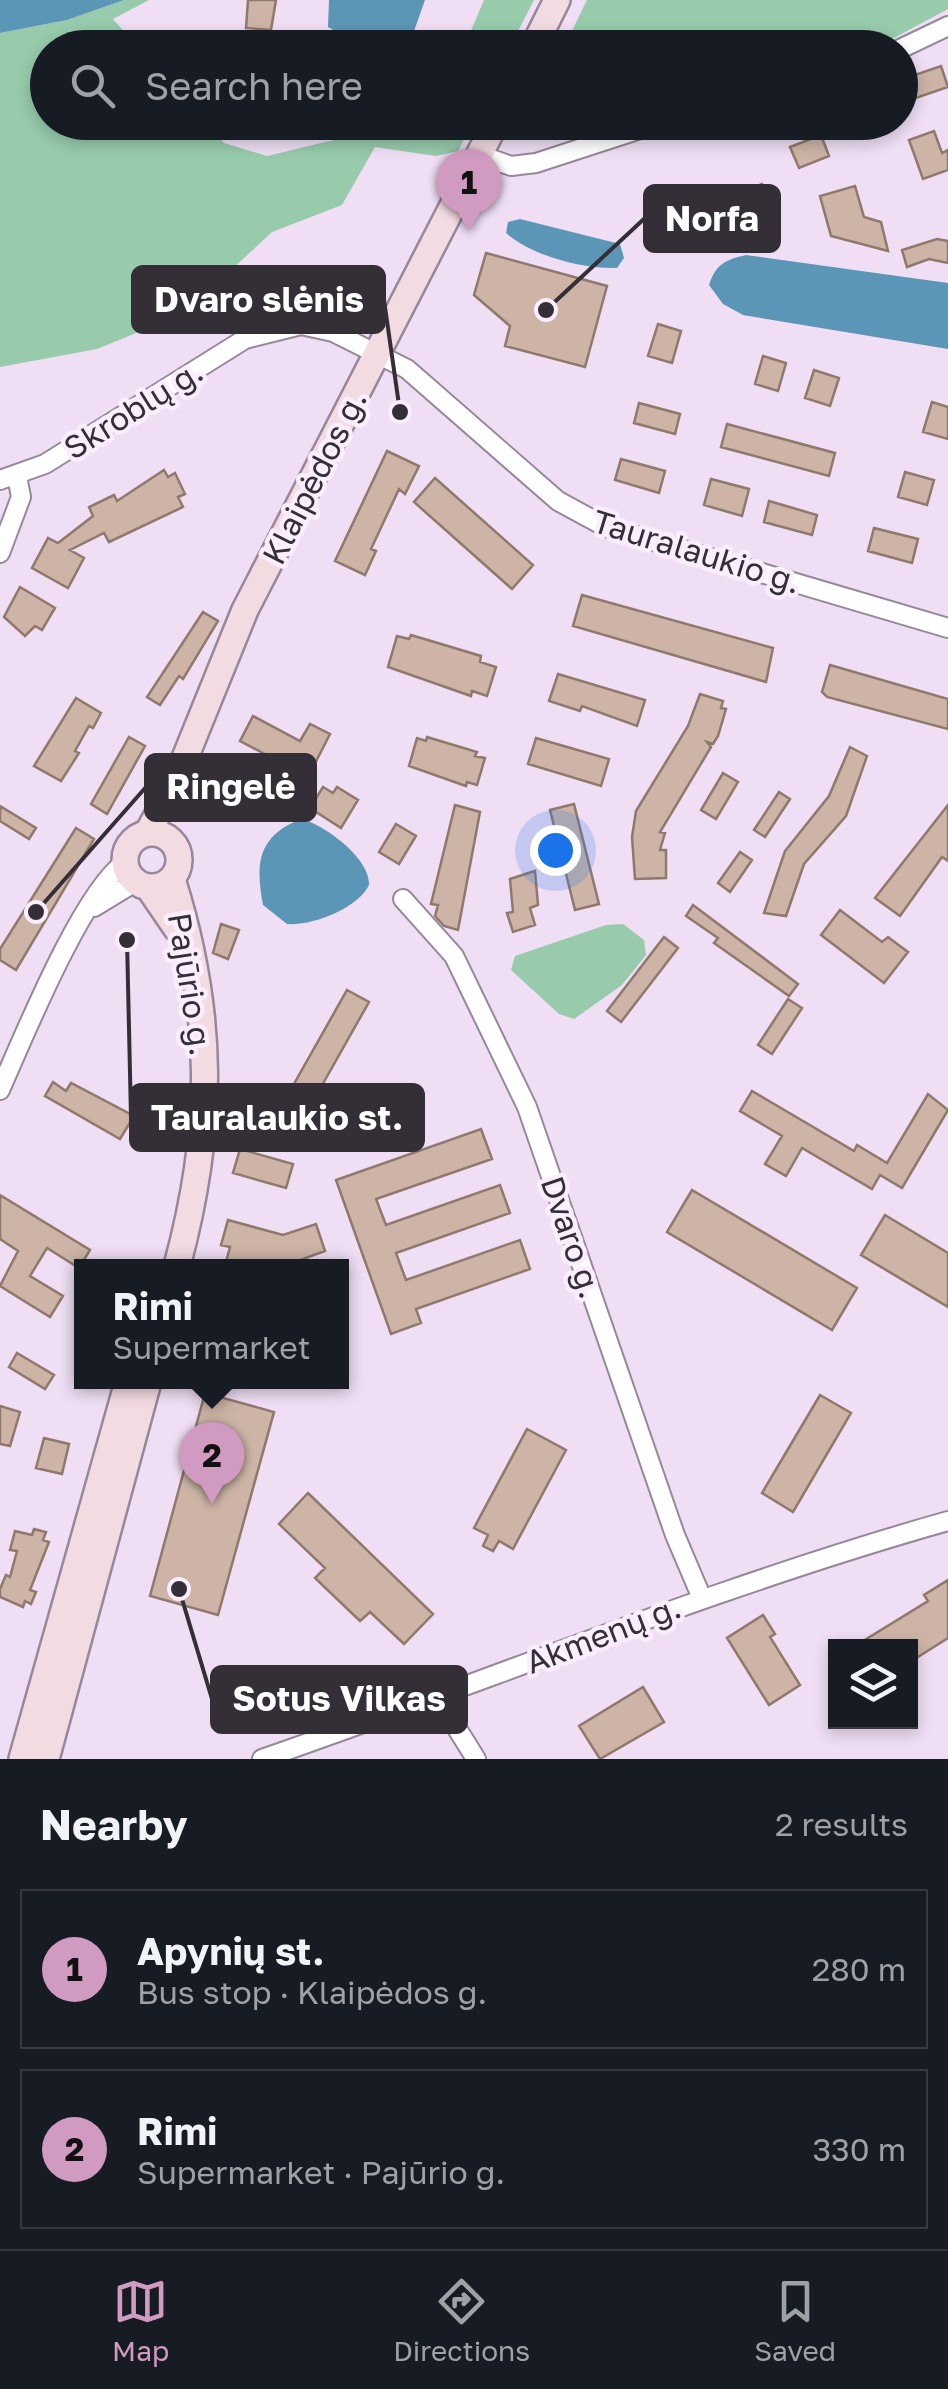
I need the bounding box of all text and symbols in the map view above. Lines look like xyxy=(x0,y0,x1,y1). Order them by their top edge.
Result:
search box xyxy=(30,30,918,140)
icon: search xyxy=(65,58,120,113)
text: Search here xyxy=(145,63,363,108)
pin: 1 xyxy=(436,148,502,231)
callout: Norfa xyxy=(645,186,779,251)
text: Norfa xyxy=(665,197,759,239)
callout: Dvaro slėnis xyxy=(133,267,384,332)
text: Dvaro slėnis xyxy=(154,278,364,320)
street label: Skroblų g. xyxy=(57,351,209,467)
street label: Klaipėdos g. xyxy=(254,384,374,570)
street label: Tauralaukio g. xyxy=(588,501,806,601)
callout: Ringelė xyxy=(146,755,315,820)
text: Ringelė xyxy=(166,765,296,807)
your location xyxy=(530,825,581,876)
street label: Pajūrio g. xyxy=(161,910,221,1058)
callout: Tauralaukio st. xyxy=(131,1085,423,1150)
text: Tauralaukio st. xyxy=(151,1096,403,1138)
street label: Dvaro g. xyxy=(534,1171,610,1303)
popup xyxy=(74,1259,349,1389)
text: Rimi xyxy=(112,1283,193,1328)
text: Supermarket xyxy=(112,1328,311,1366)
pin: 2 xyxy=(180,1422,244,1504)
street label: Akmenų g. xyxy=(520,1587,686,1681)
map controls xyxy=(828,1639,918,1729)
button: layers xyxy=(828,1639,918,1729)
callout: Sotus Vilkas xyxy=(212,1667,466,1732)
text: Sotus Vilkas xyxy=(232,1677,446,1719)
text: Nearby xyxy=(40,1799,188,1849)
text: 2 results xyxy=(775,1805,908,1843)
text: Apynių st. xyxy=(137,1928,324,1973)
text: 1 xyxy=(66,1950,83,1988)
text: 280 m xyxy=(812,1950,906,1988)
text: Bus stop · Klaipėdos g. xyxy=(137,1973,487,2011)
text: Rimi xyxy=(137,2108,217,2153)
text: 2 xyxy=(65,2130,84,2168)
text: 330 m xyxy=(812,2130,906,2168)
text: Supermarket · Pajūrio g. xyxy=(137,2153,505,2191)
tab: Map xyxy=(112,2274,169,2367)
tab: Directions xyxy=(393,2274,530,2367)
tab: Saved xyxy=(754,2274,836,2367)

